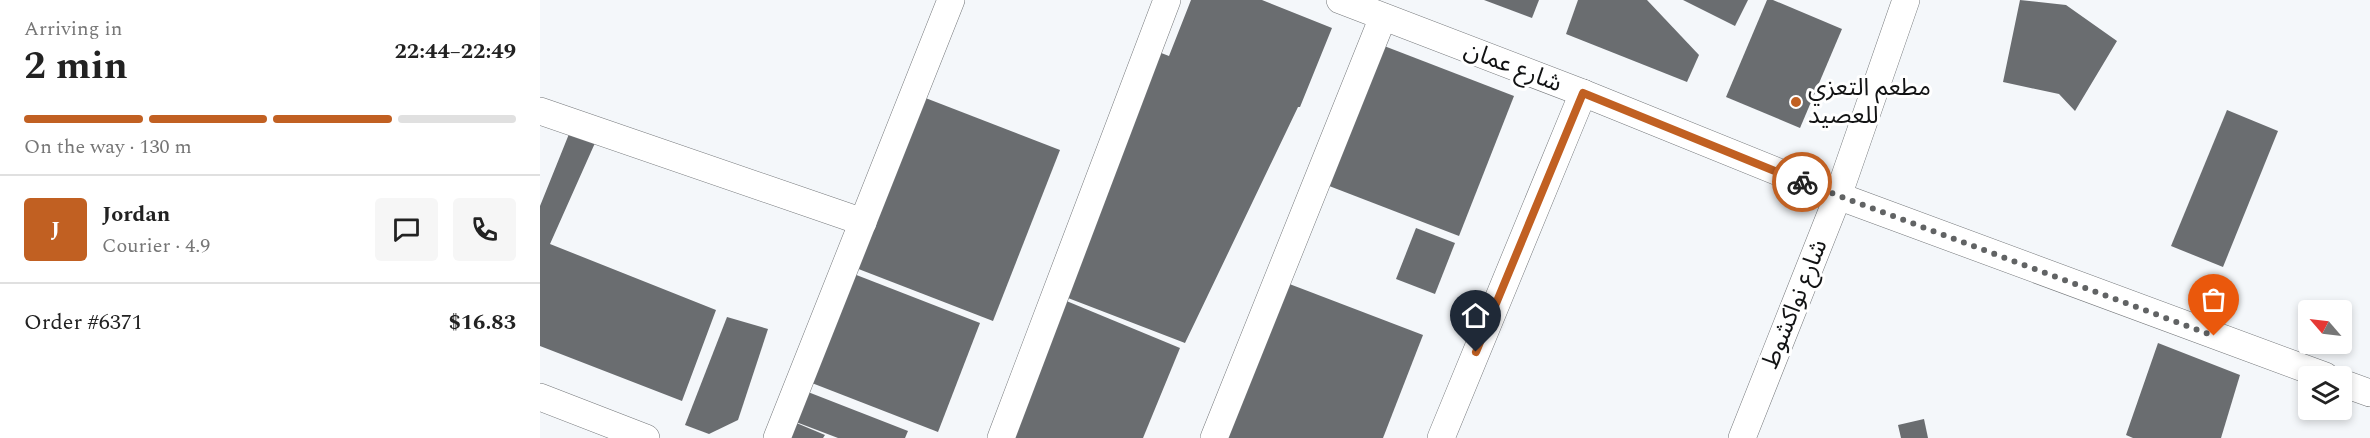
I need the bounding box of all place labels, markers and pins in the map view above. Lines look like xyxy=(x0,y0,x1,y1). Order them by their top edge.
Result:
place label: مطعم التعزي للعصيد xyxy=(1808,70,1931,134)
marker: مطعم التعزي للعصيد xyxy=(1789,95,1803,109)
pin xyxy=(2188,274,2239,336)
pin xyxy=(1450,290,1501,352)

